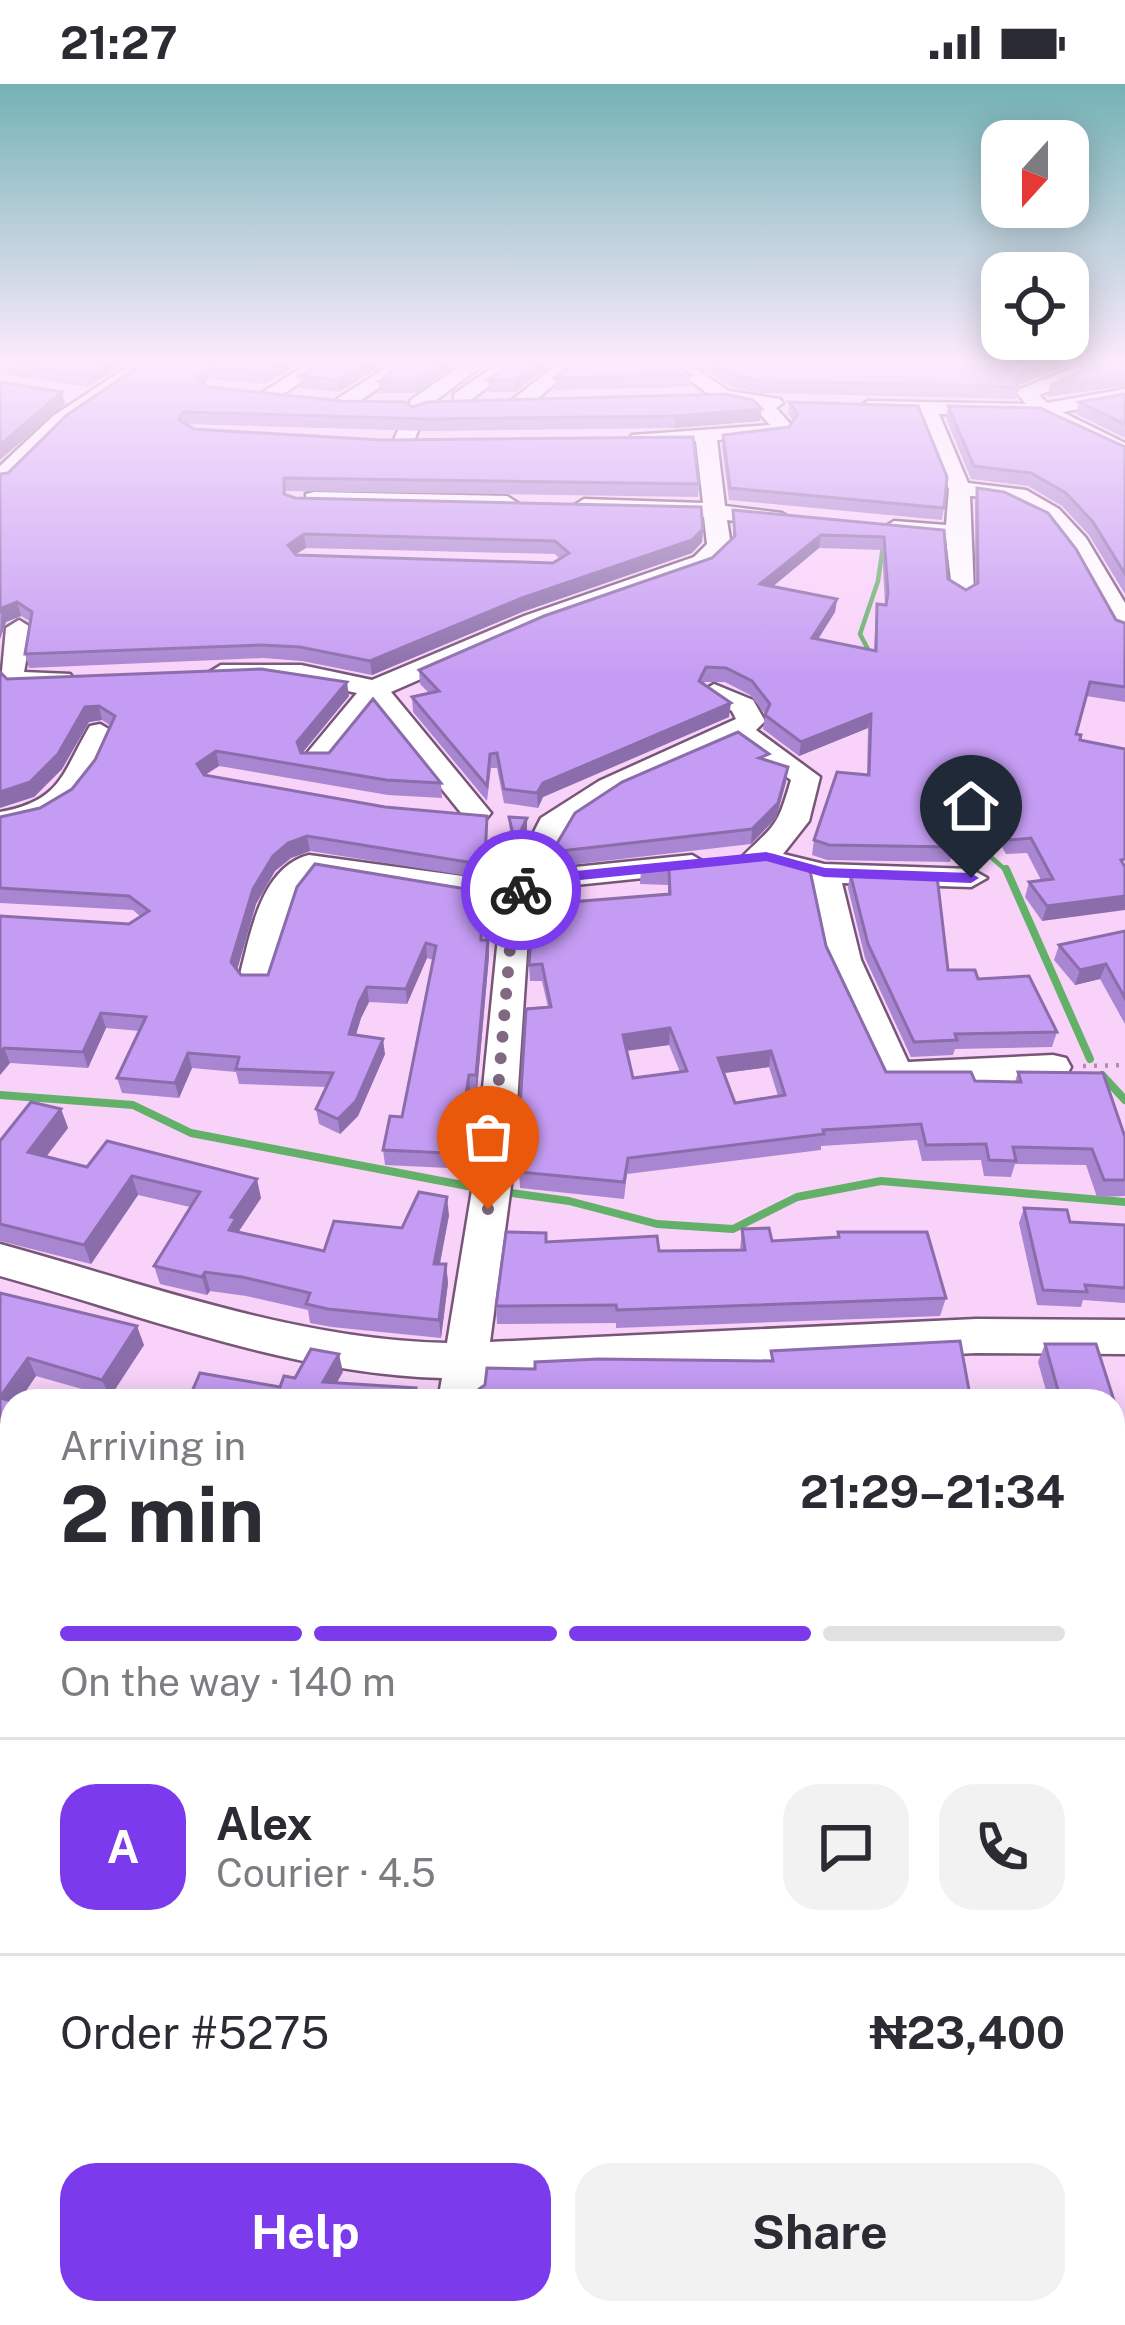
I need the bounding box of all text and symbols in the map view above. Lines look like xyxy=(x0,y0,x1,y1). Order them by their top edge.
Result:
text: 21:27 xyxy=(60,16,178,69)
north arrow xyxy=(981,120,1089,228)
map controls xyxy=(981,120,1089,360)
button: locate xyxy=(981,252,1089,360)
pin xyxy=(920,755,1022,878)
icon: home xyxy=(938,773,1004,839)
courier xyxy=(461,830,581,950)
icon: bike xyxy=(488,857,554,923)
pin xyxy=(437,1086,539,1209)
icon: bag xyxy=(455,1104,521,1170)
text: Arriving in xyxy=(60,1423,246,1469)
text: 21:29–21:34 xyxy=(800,1465,1065,1518)
text: 2 min xyxy=(60,1468,264,1560)
text: On the way · 140 m xyxy=(60,1659,396,1705)
button: chat xyxy=(783,1784,909,1910)
button: phone xyxy=(939,1784,1065,1910)
text: Alex xyxy=(216,1797,313,1850)
text: A xyxy=(107,1820,139,1873)
text: Courier · 4.5 xyxy=(216,1850,436,1896)
text: Order #5275 xyxy=(60,2006,329,2059)
text: ₦23,400 xyxy=(869,2006,1065,2059)
button: Help xyxy=(60,2163,551,2301)
button: Share xyxy=(575,2163,1065,2301)

